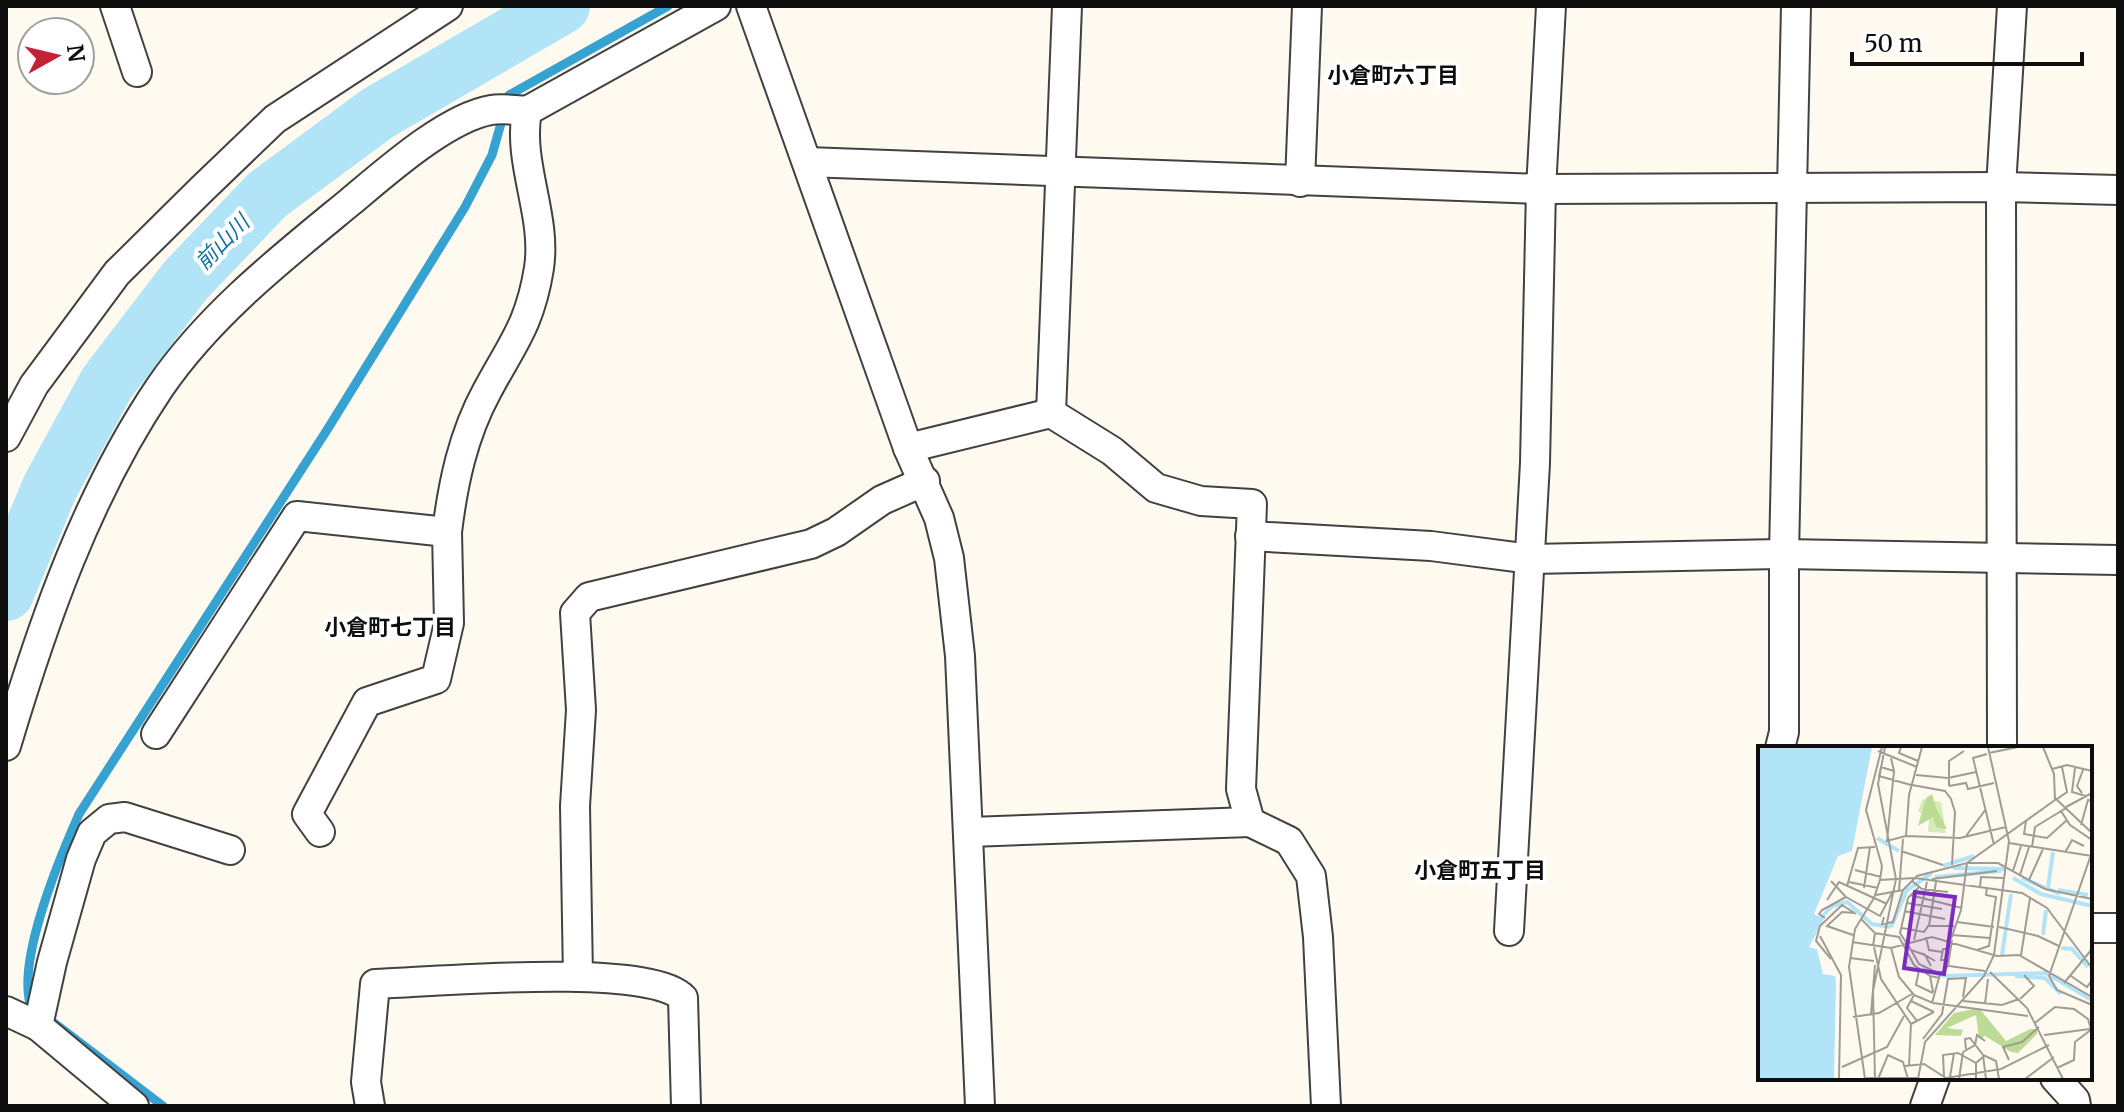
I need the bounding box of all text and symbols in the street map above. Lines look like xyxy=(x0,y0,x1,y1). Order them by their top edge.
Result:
north arrow xyxy=(16,16,96,96)
scale bar xyxy=(1852,16,2082,66)
text: 50 m xyxy=(1864,28,1923,59)
text: N xyxy=(61,43,91,64)
district label: 小倉町六丁目 xyxy=(1327,61,1459,89)
water label: 前山川 xyxy=(189,207,256,275)
district label: 小倉町七丁目 xyxy=(324,613,456,641)
inset map xyxy=(1758,746,2092,1080)
district label: 小倉町五丁目 xyxy=(1414,856,1546,884)

